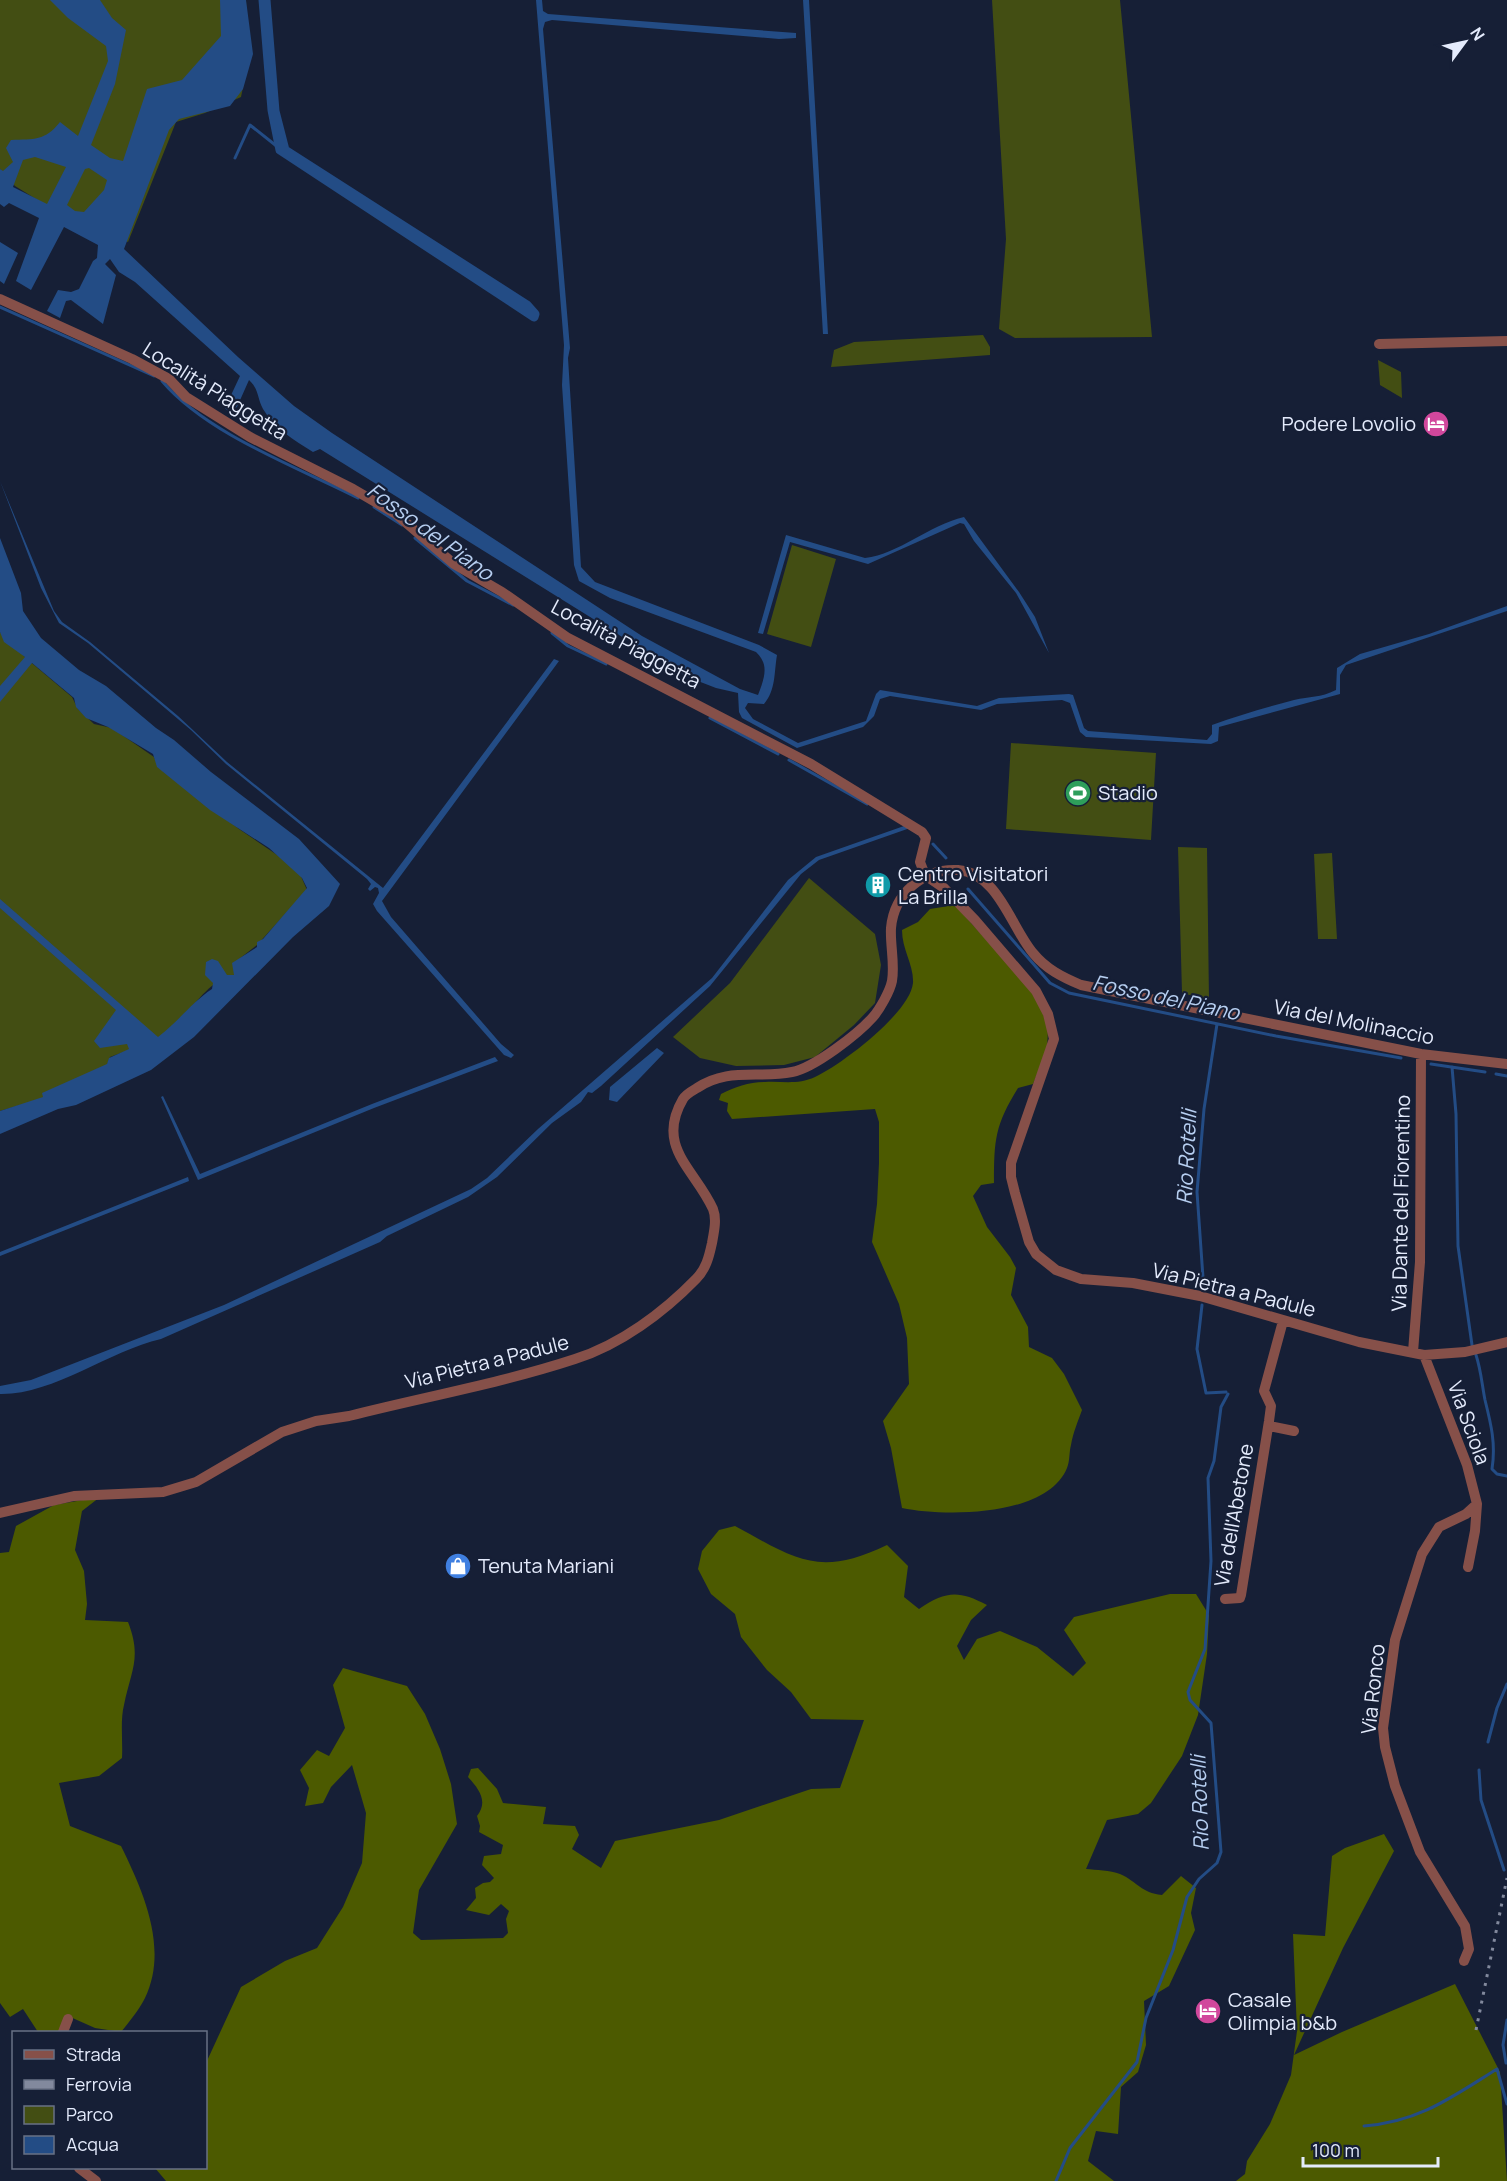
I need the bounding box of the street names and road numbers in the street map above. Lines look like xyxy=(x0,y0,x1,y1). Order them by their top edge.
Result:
street label: Località Piaggetta xyxy=(138,335,293,446)
street label: Località Piaggetta xyxy=(547,593,706,694)
street label: Via del Molinaccio xyxy=(1272,993,1437,1050)
street label: Via Dante del Fiorentino xyxy=(1385,1094,1416,1311)
street label: Via Pietra a Padule xyxy=(1149,1256,1319,1323)
street label: Via Pietra a Padule xyxy=(402,1328,572,1395)
street label: Via Sciola xyxy=(1442,1377,1497,1468)
street label: Via dell'Abetone xyxy=(1208,1441,1259,1589)
street label: Via Ronco xyxy=(1354,1642,1391,1735)

